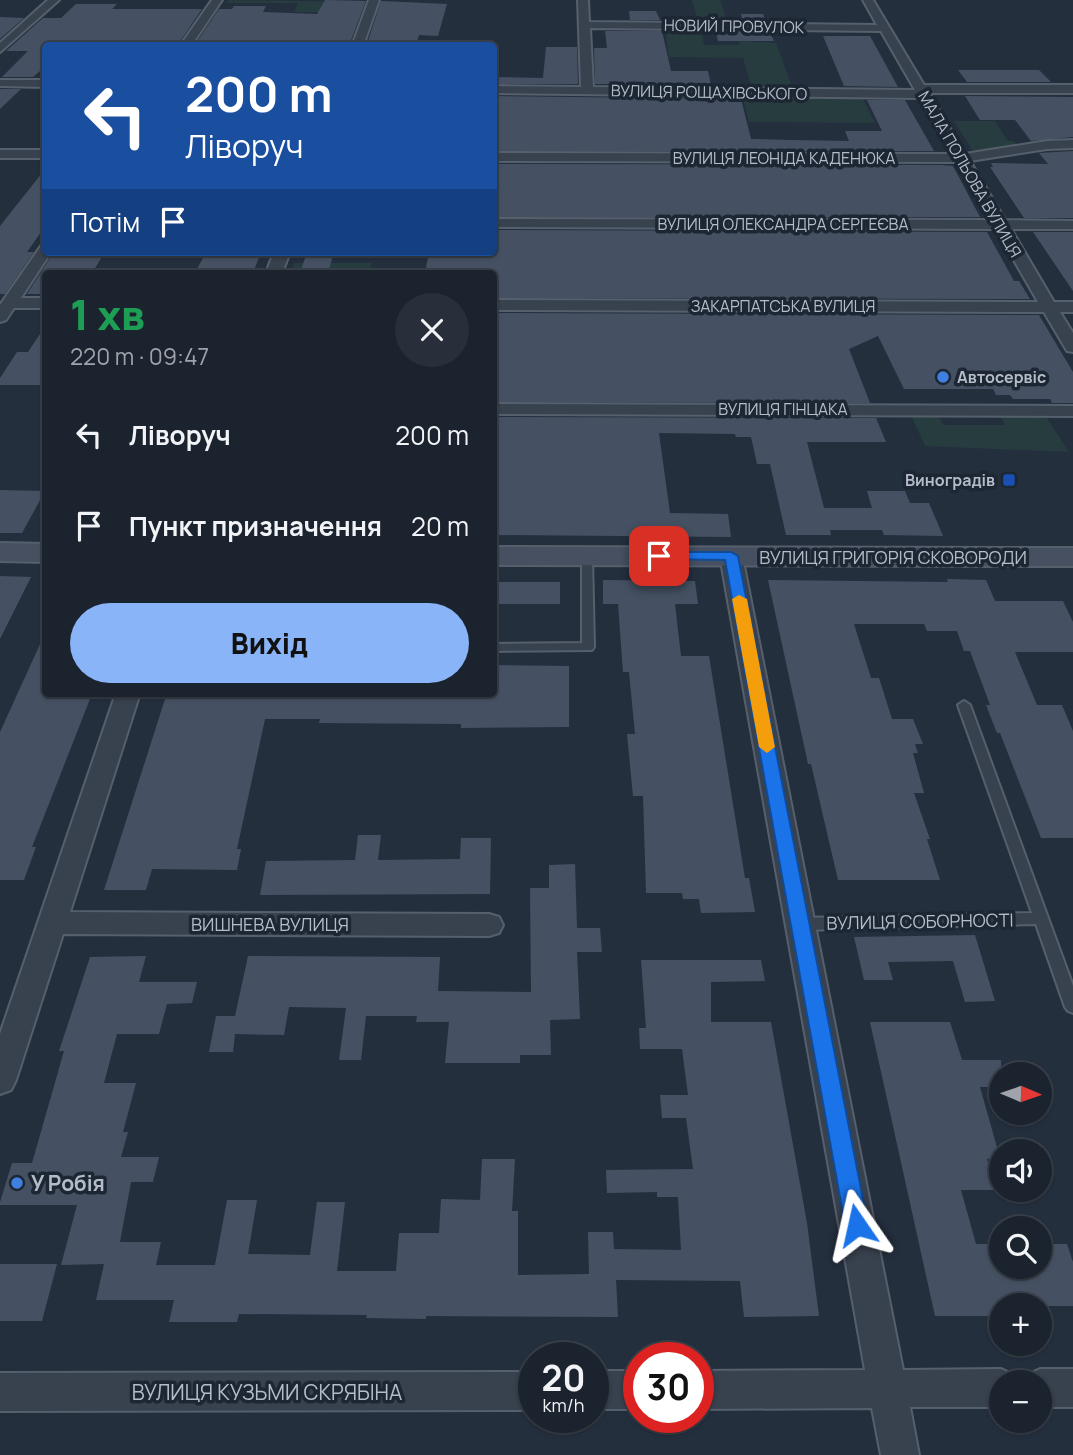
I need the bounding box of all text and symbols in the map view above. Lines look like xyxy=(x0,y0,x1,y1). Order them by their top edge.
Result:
street label: НОВИЙ ПРОВУЛОК xyxy=(664,14,805,38)
text: 200 m xyxy=(185,60,333,127)
icon: left xyxy=(70,70,161,161)
street label: ВУЛИЦЯ РОЩАХІВСЬКОГО xyxy=(611,79,808,105)
street label: МАЛА ПОЛЬОВА ВУЛИЦЯ xyxy=(913,87,1027,261)
text: Ліворуч xyxy=(185,124,304,168)
street label: ВУЛИЦЯ ЛЕОНІДА КАДЕНЮКА xyxy=(673,147,895,169)
icon: arrive xyxy=(154,203,192,241)
text: Потім xyxy=(70,204,140,240)
street label: ВУЛИЦЯ ОЛЕКСАНДРА СЕРГЕЄВА xyxy=(657,213,909,235)
text: 1 хв xyxy=(70,285,145,343)
button: close xyxy=(395,293,469,367)
street label: ЗАКАРПАТСЬКА ВУЛИЦЯ xyxy=(691,295,875,317)
text: 220 m · 09:47 xyxy=(70,340,209,372)
place label: Автосервіс xyxy=(957,366,1046,388)
marker: Автосервіс xyxy=(935,369,951,385)
street label: ВУЛИЦЯ ГІНЦАКА xyxy=(718,398,848,420)
icon: left xyxy=(70,416,108,454)
text: Ліворуч xyxy=(129,417,231,453)
text: 200 m xyxy=(395,417,469,453)
place label: Виноградів xyxy=(905,469,995,491)
marker: Виноградів xyxy=(1001,472,1017,488)
icon: arrive xyxy=(70,507,108,545)
text: Пункт призначення xyxy=(129,508,382,544)
text: 20 m xyxy=(411,508,469,544)
pin xyxy=(629,526,689,586)
icon: arrive xyxy=(640,537,678,575)
street label: ВУЛИЦЯ ГРИГОРІЯ СКОВОРОДИ xyxy=(759,545,1027,569)
button: Вихід xyxy=(70,603,469,683)
street label: ВУЛИЦЯ СОБОРНОСТІ xyxy=(826,907,1014,935)
street label: ВИШНЕВА ВУЛИЦЯ xyxy=(191,912,349,936)
north arrow xyxy=(989,1062,1052,1125)
map controls xyxy=(989,1062,1052,1433)
button: sound xyxy=(989,1139,1052,1202)
place label: У Робія xyxy=(31,1169,105,1197)
marker: У Робія xyxy=(9,1175,25,1191)
position arrow xyxy=(820,1188,894,1262)
button: search xyxy=(989,1216,1052,1279)
button: + xyxy=(989,1293,1052,1356)
speed limit sign: 30 xyxy=(623,1342,714,1433)
text: 20 xyxy=(542,1354,585,1402)
button: − xyxy=(989,1370,1052,1433)
street label: ВУЛИЦЯ КУЗЬМИ СКРЯБІНА xyxy=(132,1378,402,1406)
text: km/h xyxy=(543,1393,584,1417)

